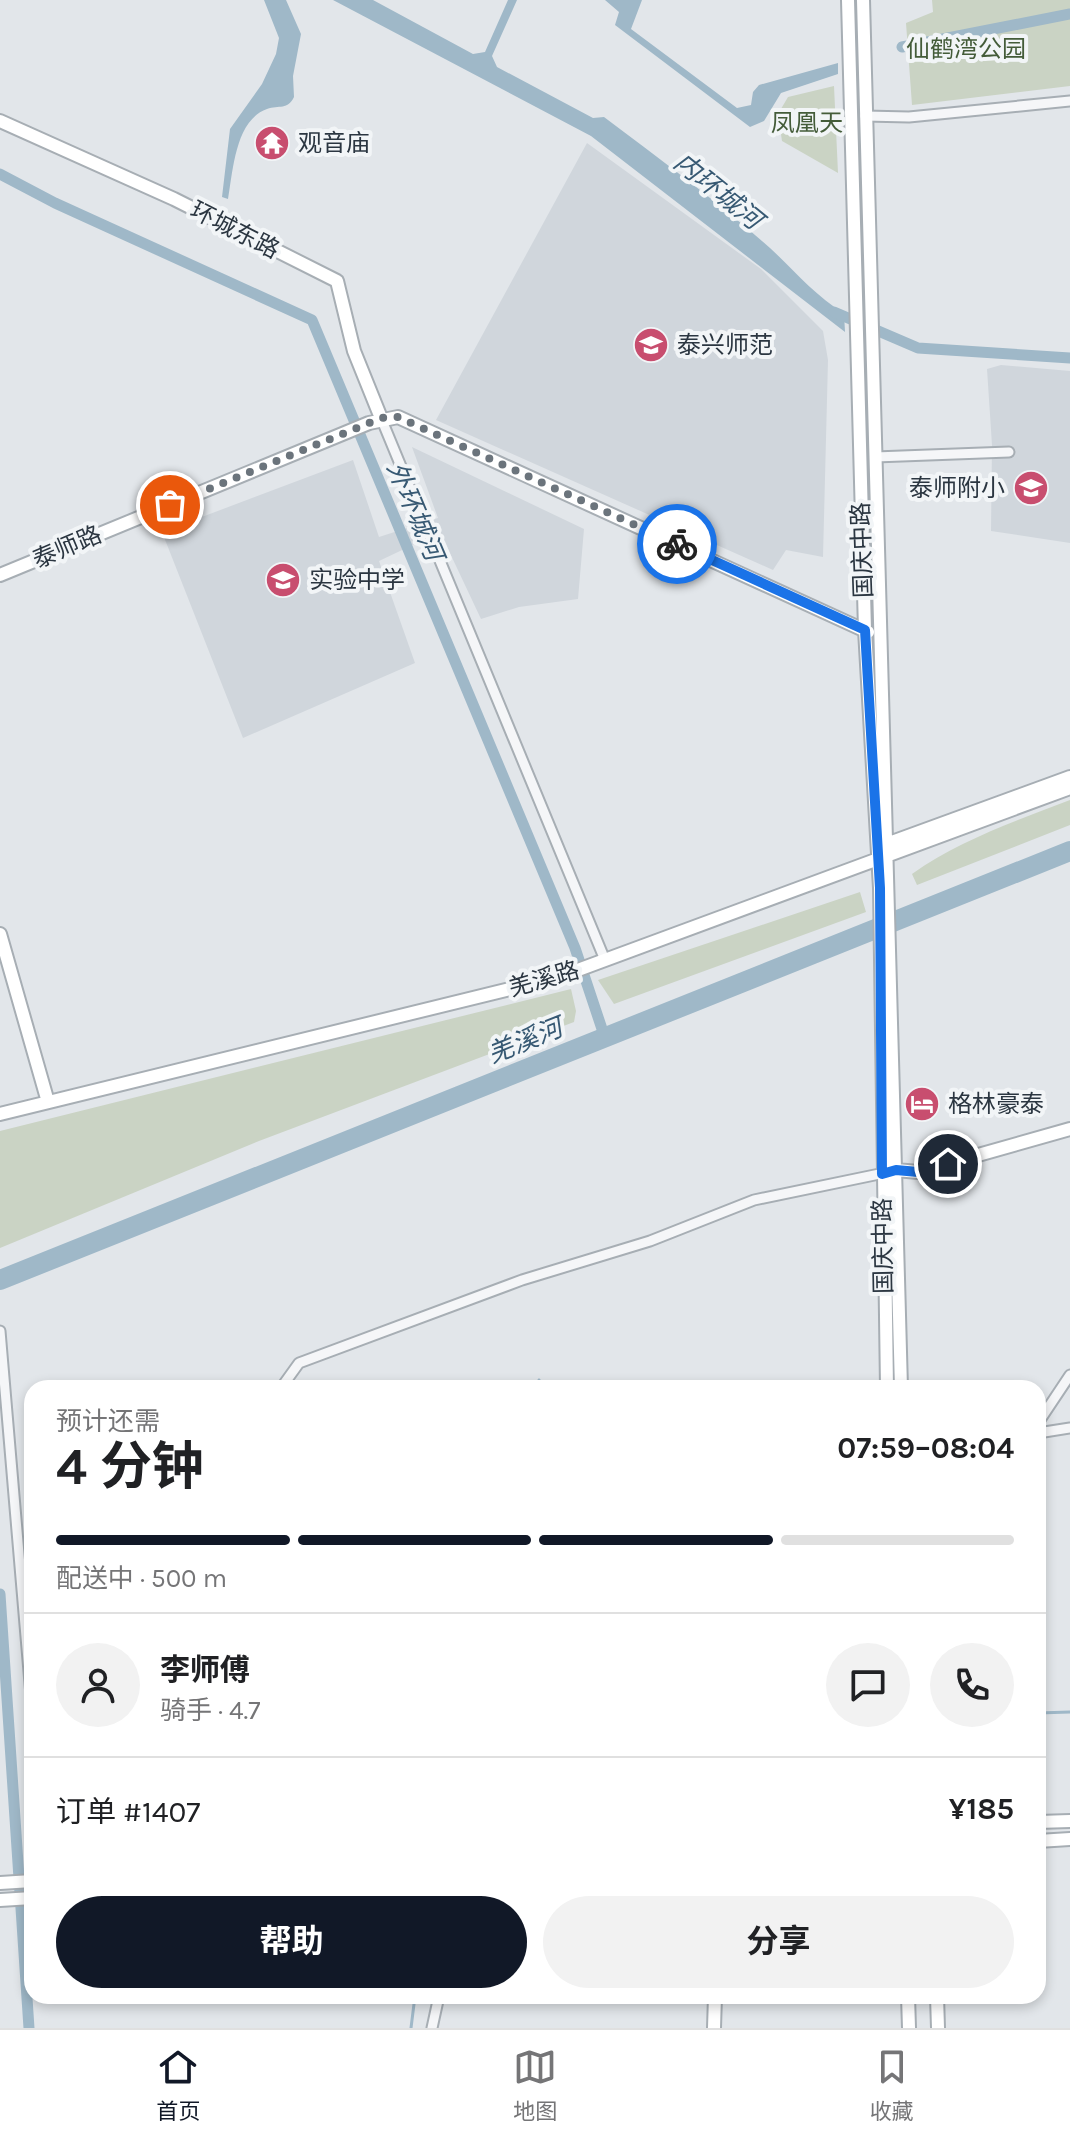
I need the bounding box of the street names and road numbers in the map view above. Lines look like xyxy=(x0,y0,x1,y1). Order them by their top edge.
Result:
street label: 环城东路 xyxy=(186,196,284,264)
street label: 国庆中路 xyxy=(846,502,878,598)
street label: 泰师路 xyxy=(28,520,106,574)
street label: 羌溪路 xyxy=(506,956,582,1002)
street label: 国庆中路 xyxy=(868,1198,898,1294)

